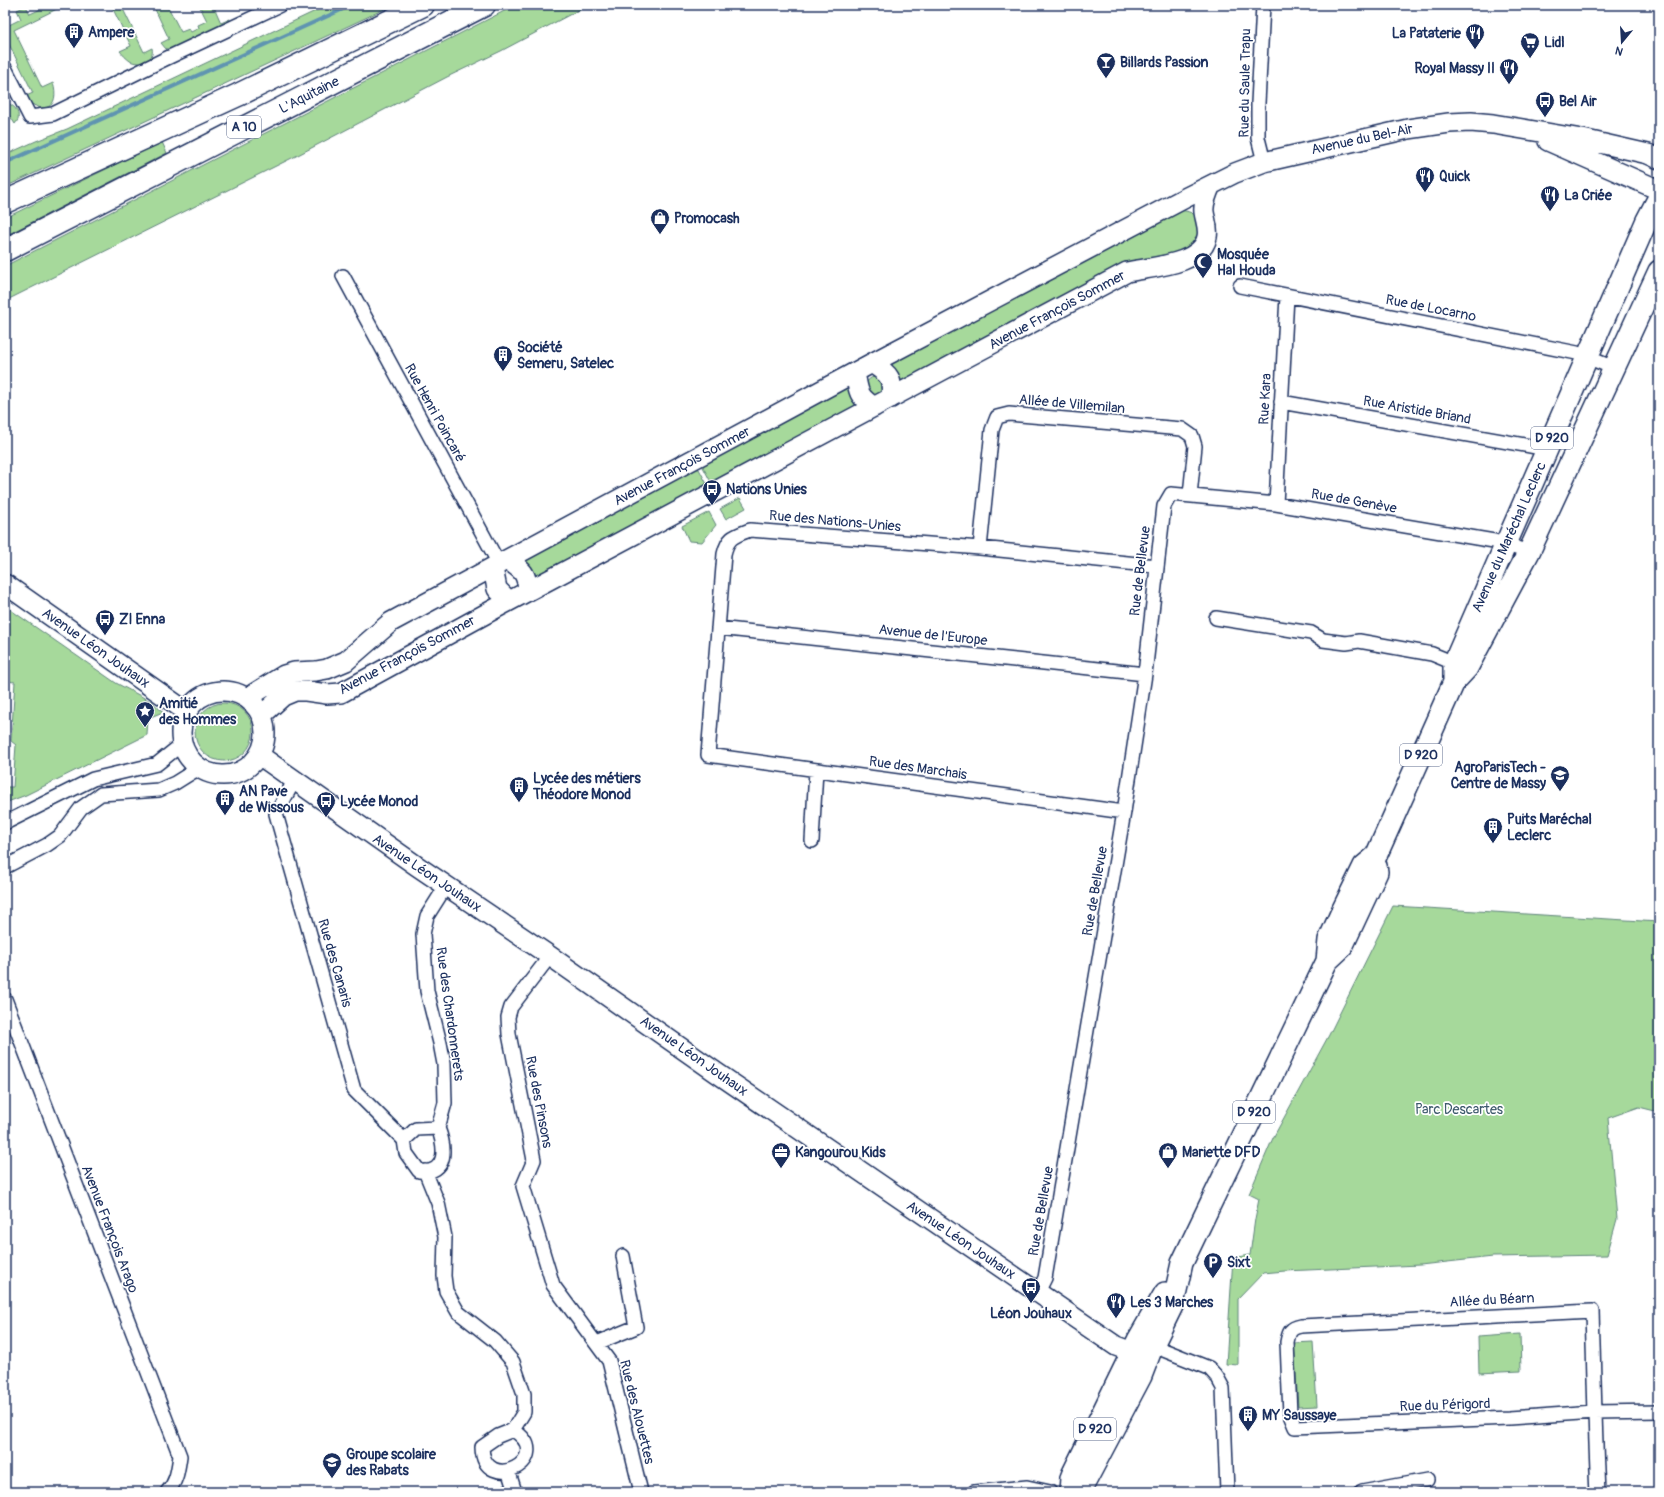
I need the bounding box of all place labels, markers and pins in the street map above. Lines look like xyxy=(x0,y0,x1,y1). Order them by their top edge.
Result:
building icon: Ampere xyxy=(63,21,85,49)
restaurant icon: La Pataterie xyxy=(1464,22,1486,50)
place label: Ampere xyxy=(88,24,135,41)
place label: La Pataterie xyxy=(1392,25,1462,42)
supermarket icon: Lidl xyxy=(1519,31,1541,59)
place label: Lidl xyxy=(1544,34,1565,51)
bar icon: Billards Passion xyxy=(1095,51,1117,79)
place label: Billards Passion xyxy=(1120,54,1209,71)
restaurant icon: Royal Massy II xyxy=(1498,57,1520,85)
place label: Royal Massy II xyxy=(1415,60,1495,77)
bus stop icon: Bel Air xyxy=(1534,90,1556,118)
place label: Bel Air xyxy=(1559,93,1598,110)
restaurant icon: Quick xyxy=(1414,165,1436,193)
place label: Quick xyxy=(1439,168,1470,185)
restaurant icon: La Criée xyxy=(1539,184,1561,212)
place label: La Criée xyxy=(1564,187,1613,204)
shop icon: Promocash xyxy=(649,207,671,235)
place label: Promocash xyxy=(674,210,740,227)
place label: Mosquée Hal Houda xyxy=(1217,246,1276,279)
mosque icon: Mosquée Hal Houda xyxy=(1192,251,1214,279)
place label: Société Semeru, Satelec xyxy=(517,339,614,372)
building icon: Société Semeru, Satelec xyxy=(492,344,514,372)
bus stop icon: Nations Unies xyxy=(701,478,723,506)
place label: Nations Unies xyxy=(726,481,808,498)
bus stop icon: ZI Enna xyxy=(94,608,116,636)
place label: ZI Enna xyxy=(119,611,166,628)
place label: Amitié des Hommes xyxy=(159,695,237,728)
place icon: Amitié des Hommes xyxy=(134,700,156,728)
place label: AgroParisTech - Centre de Massy xyxy=(1451,759,1546,792)
school or university icon: AgroParisTech - Centre de Massy xyxy=(1549,764,1571,792)
place label: Lycée des métiers Théodore Monod xyxy=(532,770,641,803)
building icon: Lycée des métiers Théodore Monod xyxy=(508,775,530,803)
place label: AN Pave de Wissous xyxy=(239,783,304,816)
building icon: AN Pave de Wissous xyxy=(214,788,236,816)
bus stop icon: Lycée Monod xyxy=(315,790,337,818)
place label: Lycée Monod xyxy=(340,793,419,810)
place label: Puits Maréchal Leclerc xyxy=(1507,811,1592,844)
building icon: Puits Maréchal Leclerc xyxy=(1482,816,1504,844)
office icon: Kangourou Kids xyxy=(770,1141,792,1169)
shop icon: Mariette DFD xyxy=(1157,1141,1179,1169)
place label: Kangourou Kids xyxy=(795,1144,886,1161)
place label: Mariette DFD xyxy=(1182,1144,1260,1161)
parking icon: Sixt xyxy=(1202,1251,1224,1279)
place label: Sixt xyxy=(1227,1254,1251,1271)
bus stop icon: Léon Jouhaux xyxy=(1020,1276,1042,1304)
restaurant icon: Les 3 Marches xyxy=(1105,1291,1127,1319)
place label: Les 3 Marches xyxy=(1130,1294,1214,1311)
place label: Léon Jouhaux xyxy=(990,1305,1072,1322)
building icon: MY Saussaye xyxy=(1237,1404,1259,1432)
place label: MY Saussaye xyxy=(1262,1407,1338,1424)
place label: Groupe scolaire des Rabats xyxy=(346,1446,437,1479)
school or university icon: Groupe scolaire des Rabats xyxy=(321,1451,343,1479)

